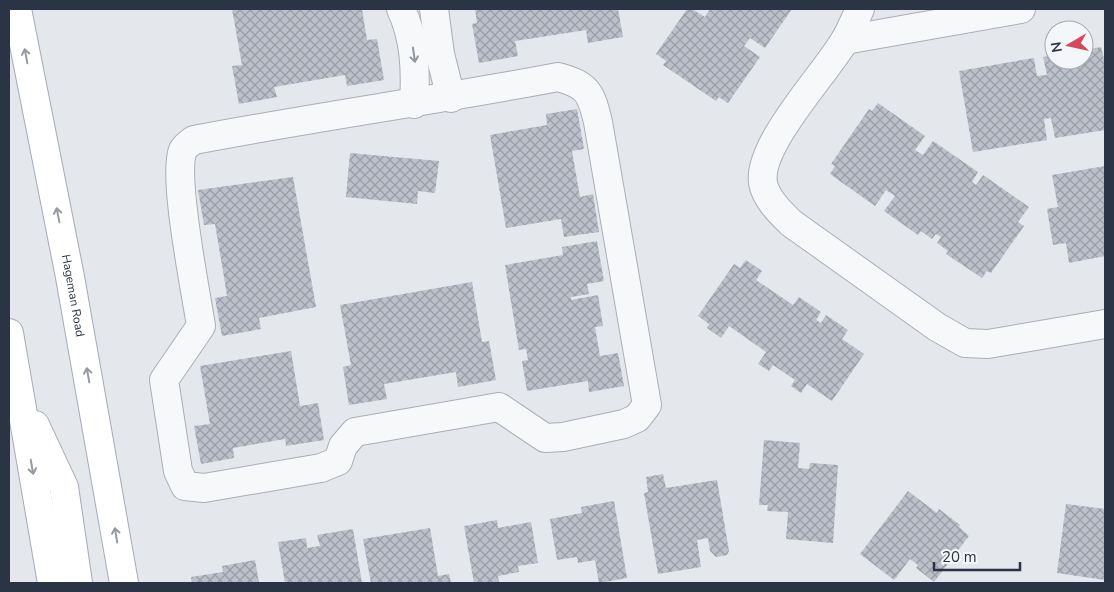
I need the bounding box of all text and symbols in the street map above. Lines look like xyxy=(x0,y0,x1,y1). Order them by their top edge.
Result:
north arrow xyxy=(1044,20,1094,70)
text: N xyxy=(1046,40,1067,54)
one-way arrow xyxy=(409,47,419,63)
one-way arrow xyxy=(21,48,31,64)
one-way arrow xyxy=(53,208,62,224)
street label: Hageman Road xyxy=(58,253,88,338)
one-way arrow xyxy=(83,368,92,384)
one-way arrow xyxy=(28,459,38,475)
one-way arrow xyxy=(111,527,121,543)
scale bar xyxy=(934,540,1020,572)
text: 20 m xyxy=(942,547,977,567)

